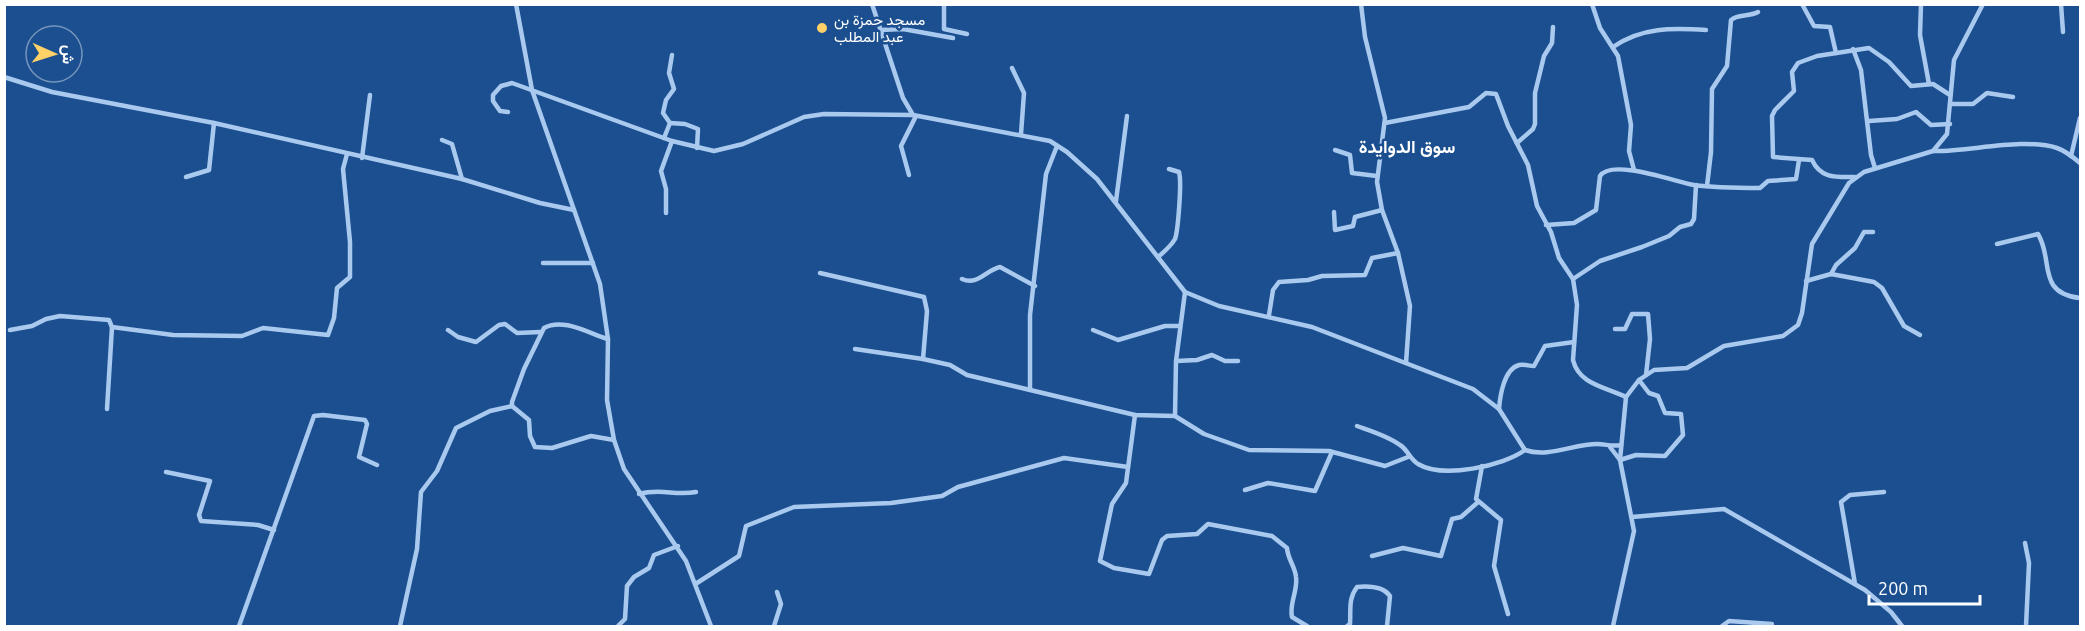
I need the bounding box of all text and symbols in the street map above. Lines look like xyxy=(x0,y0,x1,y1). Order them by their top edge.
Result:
place label: مسجد حمزة بن عبد المطلب xyxy=(834,11,925,46)
marker: مسجد حمزة بن عبد المطلب xyxy=(815,21,829,35)
north arrow xyxy=(24,24,84,84)
text: ش xyxy=(58,45,78,65)
district label: سوق الدوايدة xyxy=(1359,136,1455,158)
scale bar xyxy=(1869,568,1980,606)
text: 200 m xyxy=(1878,578,1928,598)

